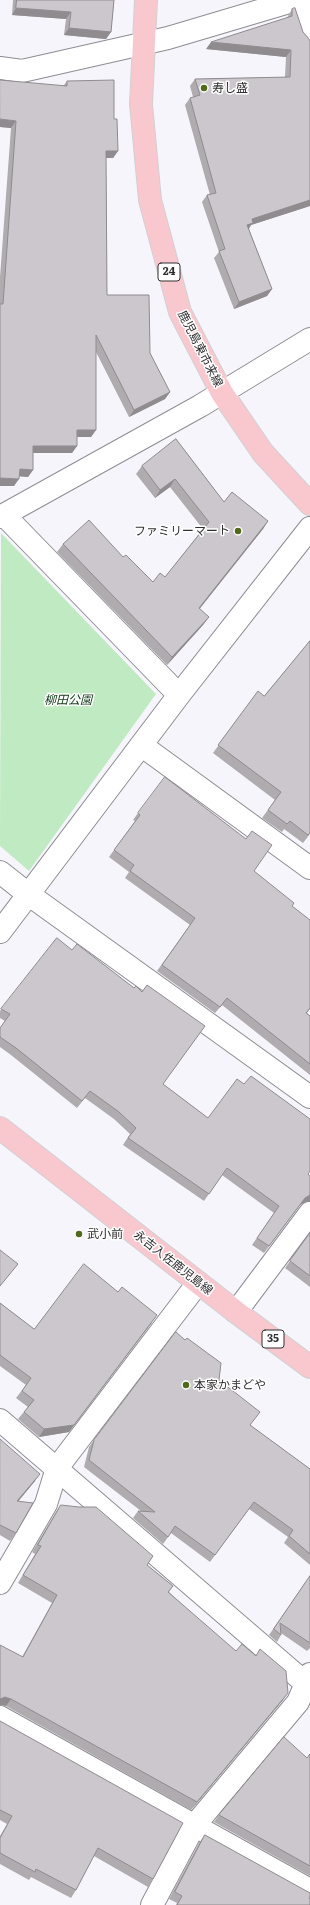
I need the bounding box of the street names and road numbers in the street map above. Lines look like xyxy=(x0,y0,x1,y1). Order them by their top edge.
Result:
road number: 24 xyxy=(158,263,180,281)
street label: 鹿児島東市来線 xyxy=(175,308,225,390)
street label: 永吉入佐鹿児島線 xyxy=(131,1228,215,1298)
road number: 35 xyxy=(262,1330,284,1348)

